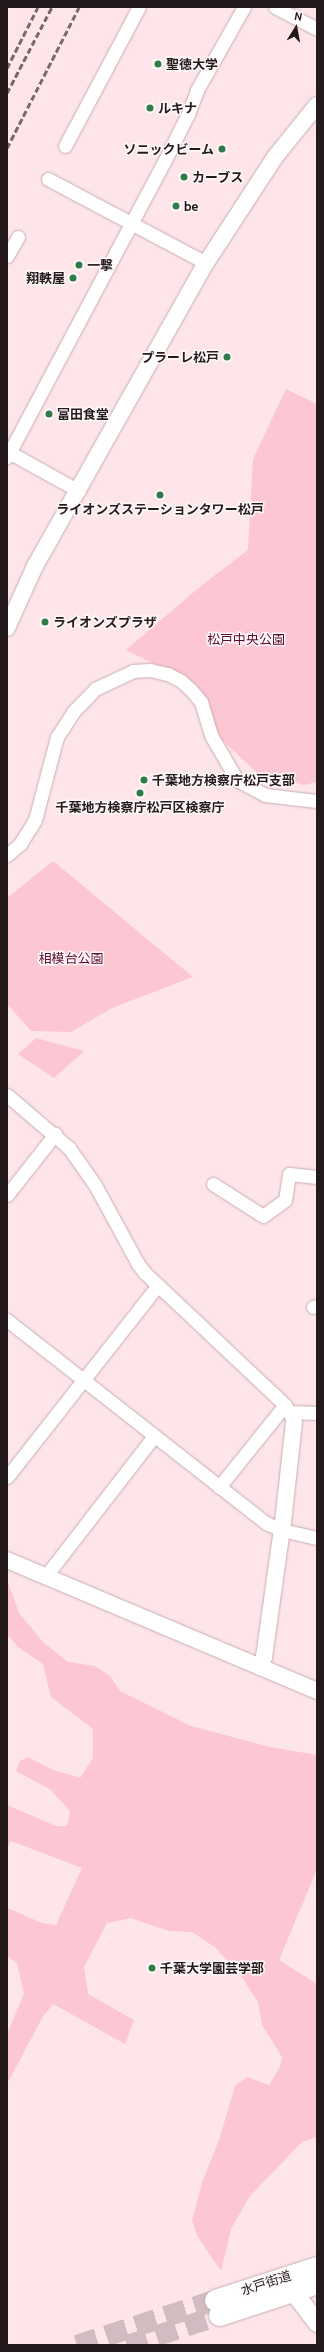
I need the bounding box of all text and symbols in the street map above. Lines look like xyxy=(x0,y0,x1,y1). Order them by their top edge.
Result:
north arrow xyxy=(276,8,316,48)
text: N xyxy=(293,9,303,24)
place label: 聖徳大学 xyxy=(166,56,218,72)
marker: 聖徳大学 xyxy=(153,59,163,69)
place label: ルキナ xyxy=(158,100,197,116)
marker: ルキナ xyxy=(145,103,155,113)
place label: ソニックビーム xyxy=(123,141,214,157)
marker: ソニックビーム xyxy=(217,144,227,154)
place label: カーブス xyxy=(192,169,244,185)
marker: カーブス xyxy=(179,172,189,182)
place label: be xyxy=(184,198,198,214)
marker: be xyxy=(171,201,181,211)
place label: 一撃 xyxy=(87,257,113,273)
marker: 一撃 xyxy=(74,260,84,270)
place label: 翔軼屋 xyxy=(26,270,65,286)
marker: 翔軼屋 xyxy=(68,273,78,283)
place label: プラーレ松戸 xyxy=(141,349,219,365)
marker: プラーレ松戸 xyxy=(222,352,232,362)
place label: 富田食堂 xyxy=(57,406,109,422)
marker: 富田食堂 xyxy=(44,409,54,419)
marker: ライオンズステーションタワー松戸 xyxy=(155,490,165,500)
place label: ライオンズステーションタワー松戸 xyxy=(56,501,264,517)
place label: ライオンズプラザ xyxy=(53,614,157,630)
marker: ライオンズプラザ xyxy=(40,617,50,627)
park label: 松戸中央公園 xyxy=(207,631,285,647)
place label: 千葉地方検察庁松戸支部 xyxy=(152,772,295,788)
marker: 千葉地方検察庁松戸支部 xyxy=(139,775,149,785)
marker: 千葉地方検察庁松戸区検察庁 xyxy=(135,788,145,798)
place label: 千葉地方検察庁松戸区検察庁 xyxy=(56,799,224,815)
park label: 相模台公園 xyxy=(39,950,103,966)
place label: 千葉大学園芸学部 xyxy=(160,1960,264,1976)
marker: 千葉大学園芸学部 xyxy=(147,1963,157,1973)
street label: 水戸街道 xyxy=(239,2268,293,2298)

